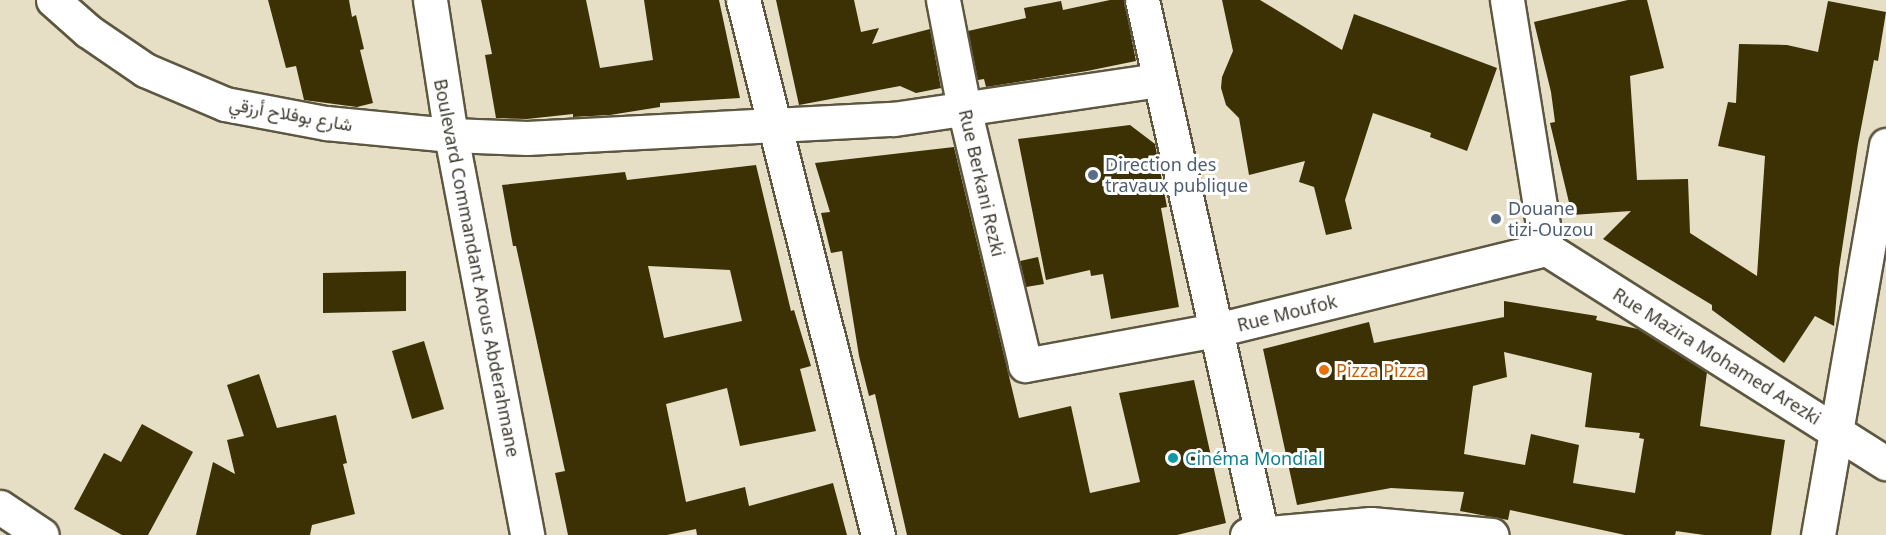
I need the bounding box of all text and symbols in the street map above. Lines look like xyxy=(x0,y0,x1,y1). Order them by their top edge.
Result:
street label: Boulevard Commandant Arous Abderahmane xyxy=(430,77,524,459)
street label: شارع بوفلاح أرزقي xyxy=(228,93,354,135)
street label: Rue Berkani Rezki xyxy=(955,107,1009,259)
place label: Direction des travaux publique xyxy=(1105,154,1248,196)
marker: Direction des travaux publique xyxy=(1086,168,1100,182)
place label: Douane tizi-Ouzou xyxy=(1508,198,1594,240)
marker: Douane tizi-Ouzou xyxy=(1489,212,1503,226)
street label: Rue Mazira Mohamed Arezki xyxy=(1609,283,1825,429)
street label: Rue Moufok xyxy=(1235,290,1339,336)
place label: Pizza Pizza xyxy=(1336,359,1426,381)
marker: Pizza Pizza xyxy=(1317,363,1331,377)
place label: Cinéma Mondial xyxy=(1185,447,1323,469)
marker: Cinéma Mondial xyxy=(1166,451,1180,465)

